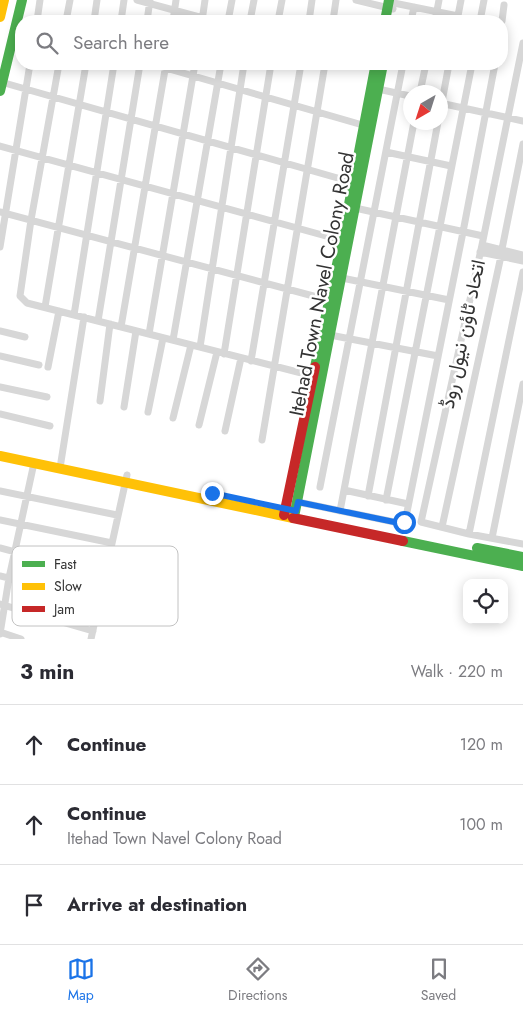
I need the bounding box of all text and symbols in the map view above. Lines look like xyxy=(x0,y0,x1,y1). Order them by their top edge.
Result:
search box xyxy=(15,15,508,70)
icon: search xyxy=(33,29,61,57)
text: Search here xyxy=(73,29,169,56)
north arrow xyxy=(403,85,448,130)
street label: Itehad Town Navel Colony Road xyxy=(282,149,362,419)
street label: اتحاد ٹاؤن نیول روڈ xyxy=(433,257,493,411)
route end xyxy=(201,482,224,505)
route start xyxy=(393,511,416,534)
legend xyxy=(12,546,178,626)
text: Fast xyxy=(54,554,77,574)
text: Slow xyxy=(54,576,82,596)
map controls xyxy=(463,579,508,624)
button: locate xyxy=(463,579,508,624)
text: Jam xyxy=(52,599,75,619)
text: 3 min xyxy=(20,657,74,687)
text: Walk · 220 m xyxy=(411,660,503,683)
icon: ahead xyxy=(20,731,48,759)
text: Continue xyxy=(67,731,146,758)
text: 120 m xyxy=(460,733,503,756)
text: Continue xyxy=(67,800,146,827)
icon: ahead xyxy=(20,811,48,839)
text: 100 m xyxy=(459,813,503,836)
text: Itehad Town Navel Colony Road xyxy=(67,827,282,850)
icon: arrive xyxy=(20,891,48,919)
text: Arrive at destination xyxy=(67,891,247,918)
tab: Map xyxy=(67,955,95,1005)
tab: Directions xyxy=(228,955,287,1005)
tab: Saved xyxy=(421,955,456,1005)

